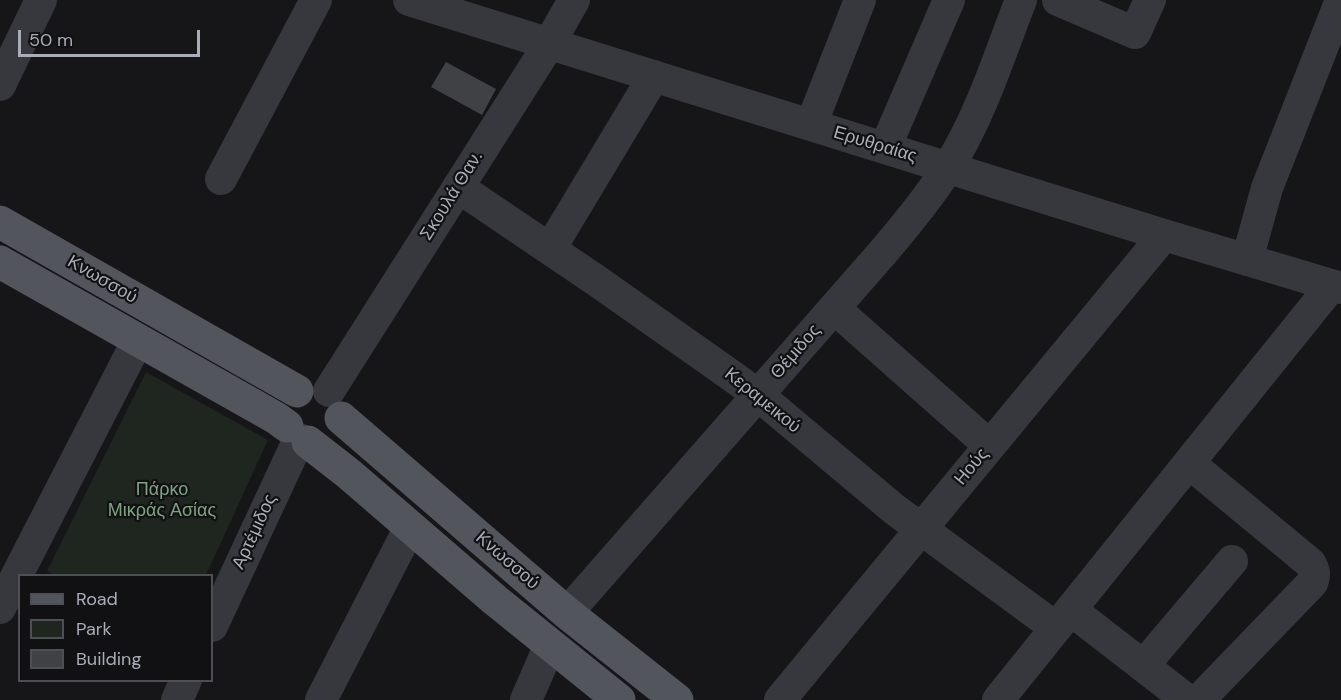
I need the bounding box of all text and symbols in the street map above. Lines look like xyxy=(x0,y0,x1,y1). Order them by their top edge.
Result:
scale bar xyxy=(21,18,202,56)
text: 50 m xyxy=(29,28,73,52)
street label: Ερυθραίας xyxy=(831,122,919,168)
street label: Σκουλά Θαν. xyxy=(416,148,488,244)
street label: Κνωσσού xyxy=(63,251,141,309)
street label: Θέμιδος xyxy=(766,320,826,384)
street label: Κεραμεικού xyxy=(720,364,804,438)
street label: Ηούς xyxy=(950,444,994,490)
park label: Πάρκο Μικράς Ασίας xyxy=(108,479,216,522)
street label: Αρτέμιδος xyxy=(228,491,282,573)
street label: Κνωσσού xyxy=(471,528,543,594)
legend xyxy=(18,574,213,682)
text: Road xyxy=(76,587,118,611)
text: Park xyxy=(76,617,112,641)
text: Building xyxy=(76,647,141,671)

